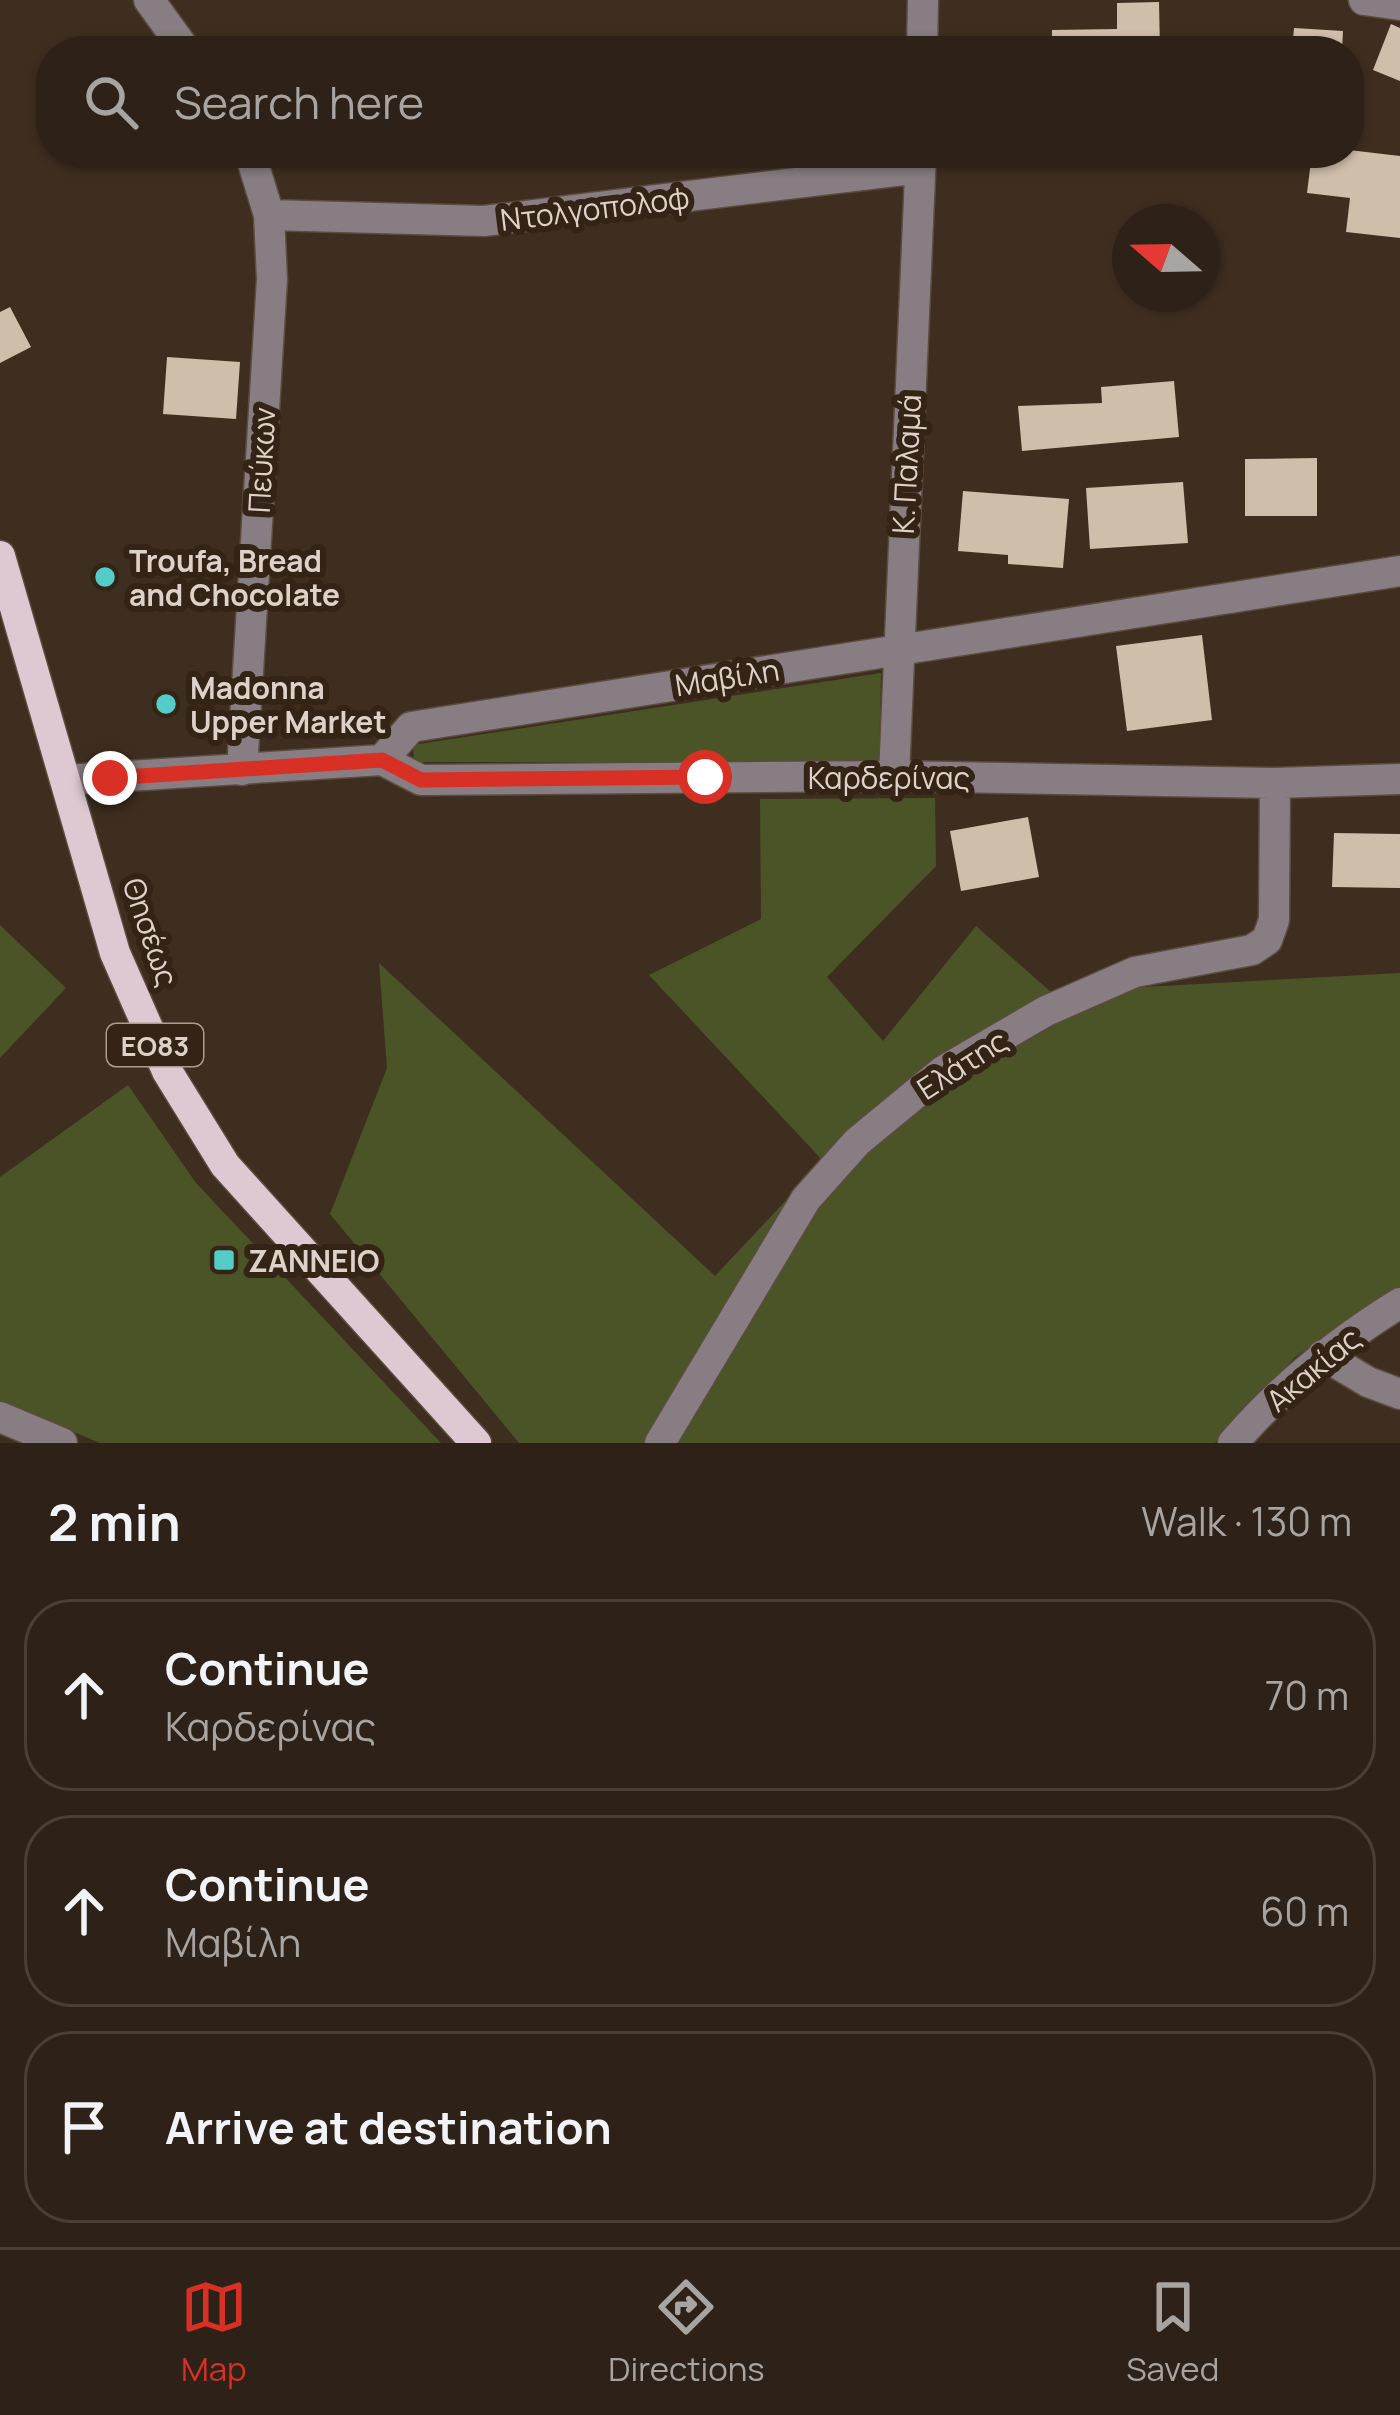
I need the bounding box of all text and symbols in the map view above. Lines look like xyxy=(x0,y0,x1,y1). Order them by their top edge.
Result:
search box xyxy=(36,36,1364,168)
icon: search xyxy=(78,69,144,135)
text: Search here xyxy=(174,71,424,133)
street label: Ντολγοπολοφ xyxy=(498,176,692,240)
north arrow xyxy=(1112,204,1220,312)
street label: Κ. Παλαμά xyxy=(882,393,930,535)
street label: Πεύκων xyxy=(238,406,284,514)
place label: Troufa, Bread and Chocolate xyxy=(129,540,340,615)
marker: Troufa, Bread and Chocolate xyxy=(92,564,118,590)
street label: Μαβίλη xyxy=(672,649,782,705)
place label: Madonna Upper Market xyxy=(190,667,386,742)
marker: Madonna Upper Market xyxy=(153,691,179,717)
route start xyxy=(678,750,732,804)
route end xyxy=(83,751,137,805)
street label: Καρδερίνας xyxy=(808,757,970,798)
street label: Θησέως xyxy=(113,872,189,992)
street label: Ελάτης xyxy=(909,1020,1015,1108)
road number: ΕΟ83 xyxy=(107,1024,203,1066)
place label: ΖΑΝΝΕΙΟ xyxy=(248,1240,380,1281)
marker: ΖΑΝΝΕΙΟ xyxy=(211,1247,237,1273)
street label: Ακακίας xyxy=(1257,1317,1369,1421)
text: 2 min xyxy=(48,1487,181,1556)
text: Walk · 130 m xyxy=(1141,1494,1352,1548)
text: Continue xyxy=(165,1637,370,1699)
icon: ahead xyxy=(51,1662,117,1728)
text: 70 m xyxy=(1265,1668,1349,1722)
text: Καρδερίνας xyxy=(165,1699,376,1753)
text: Continue xyxy=(165,1853,370,1915)
icon: ahead xyxy=(51,1878,117,1944)
text: 60 m xyxy=(1260,1884,1349,1938)
text: Μαβίλη xyxy=(165,1915,301,1969)
icon: arrive xyxy=(51,2094,117,2160)
text: Arrive at destination xyxy=(165,2096,612,2158)
tab: Map xyxy=(181,2274,247,2391)
tab: Directions xyxy=(608,2274,765,2391)
tab: Saved xyxy=(1126,2274,1219,2391)

